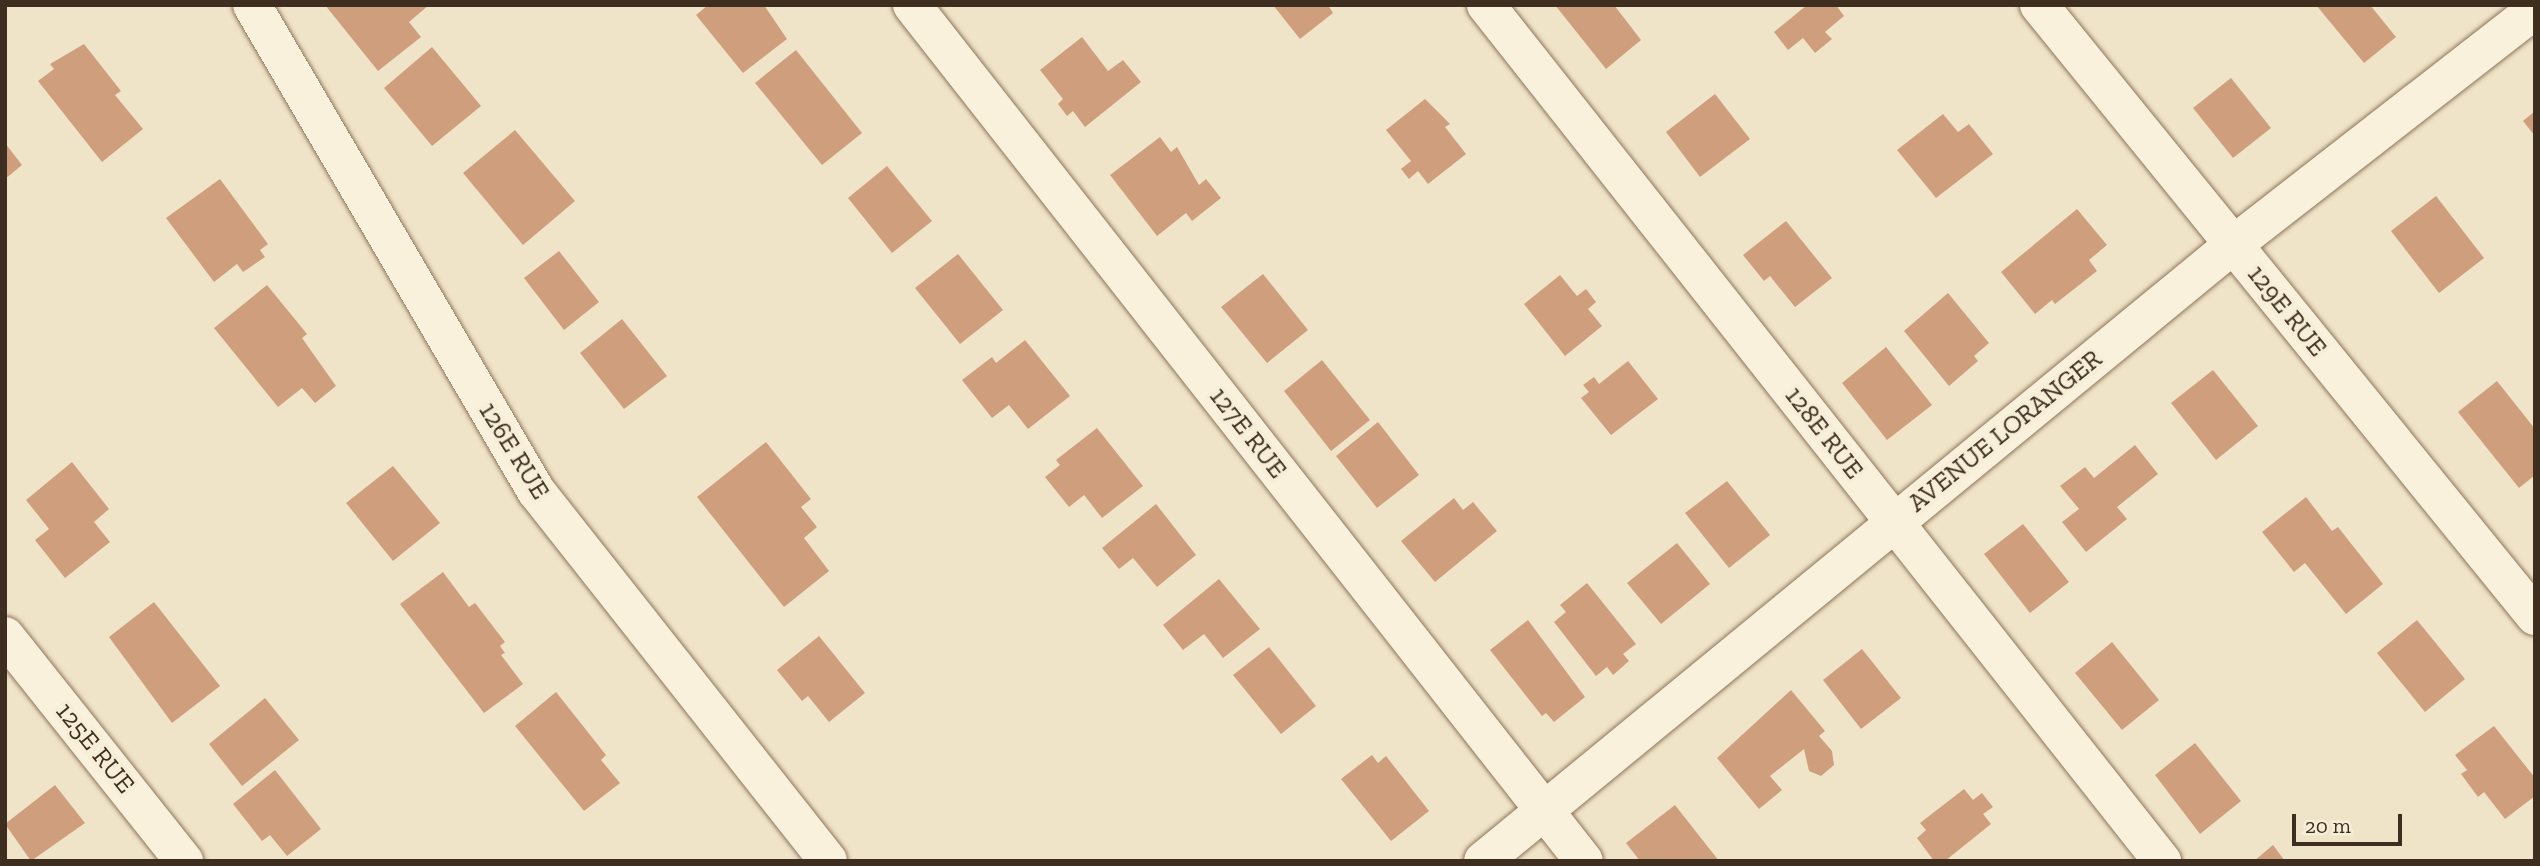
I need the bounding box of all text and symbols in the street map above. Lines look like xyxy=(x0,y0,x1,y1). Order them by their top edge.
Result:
street label: 129E RUE xyxy=(2241,259,2333,363)
street label: AVENUE LORANGER xyxy=(1902,343,2108,519)
street label: 127E RUE xyxy=(1203,381,1293,485)
street label: 128E RUE xyxy=(1778,381,1870,485)
street label: 126E RUE xyxy=(472,397,556,505)
street label: 125E RUE xyxy=(49,696,141,800)
scale bar xyxy=(2295,800,2405,844)
text: 20 m xyxy=(2305,813,2351,838)

